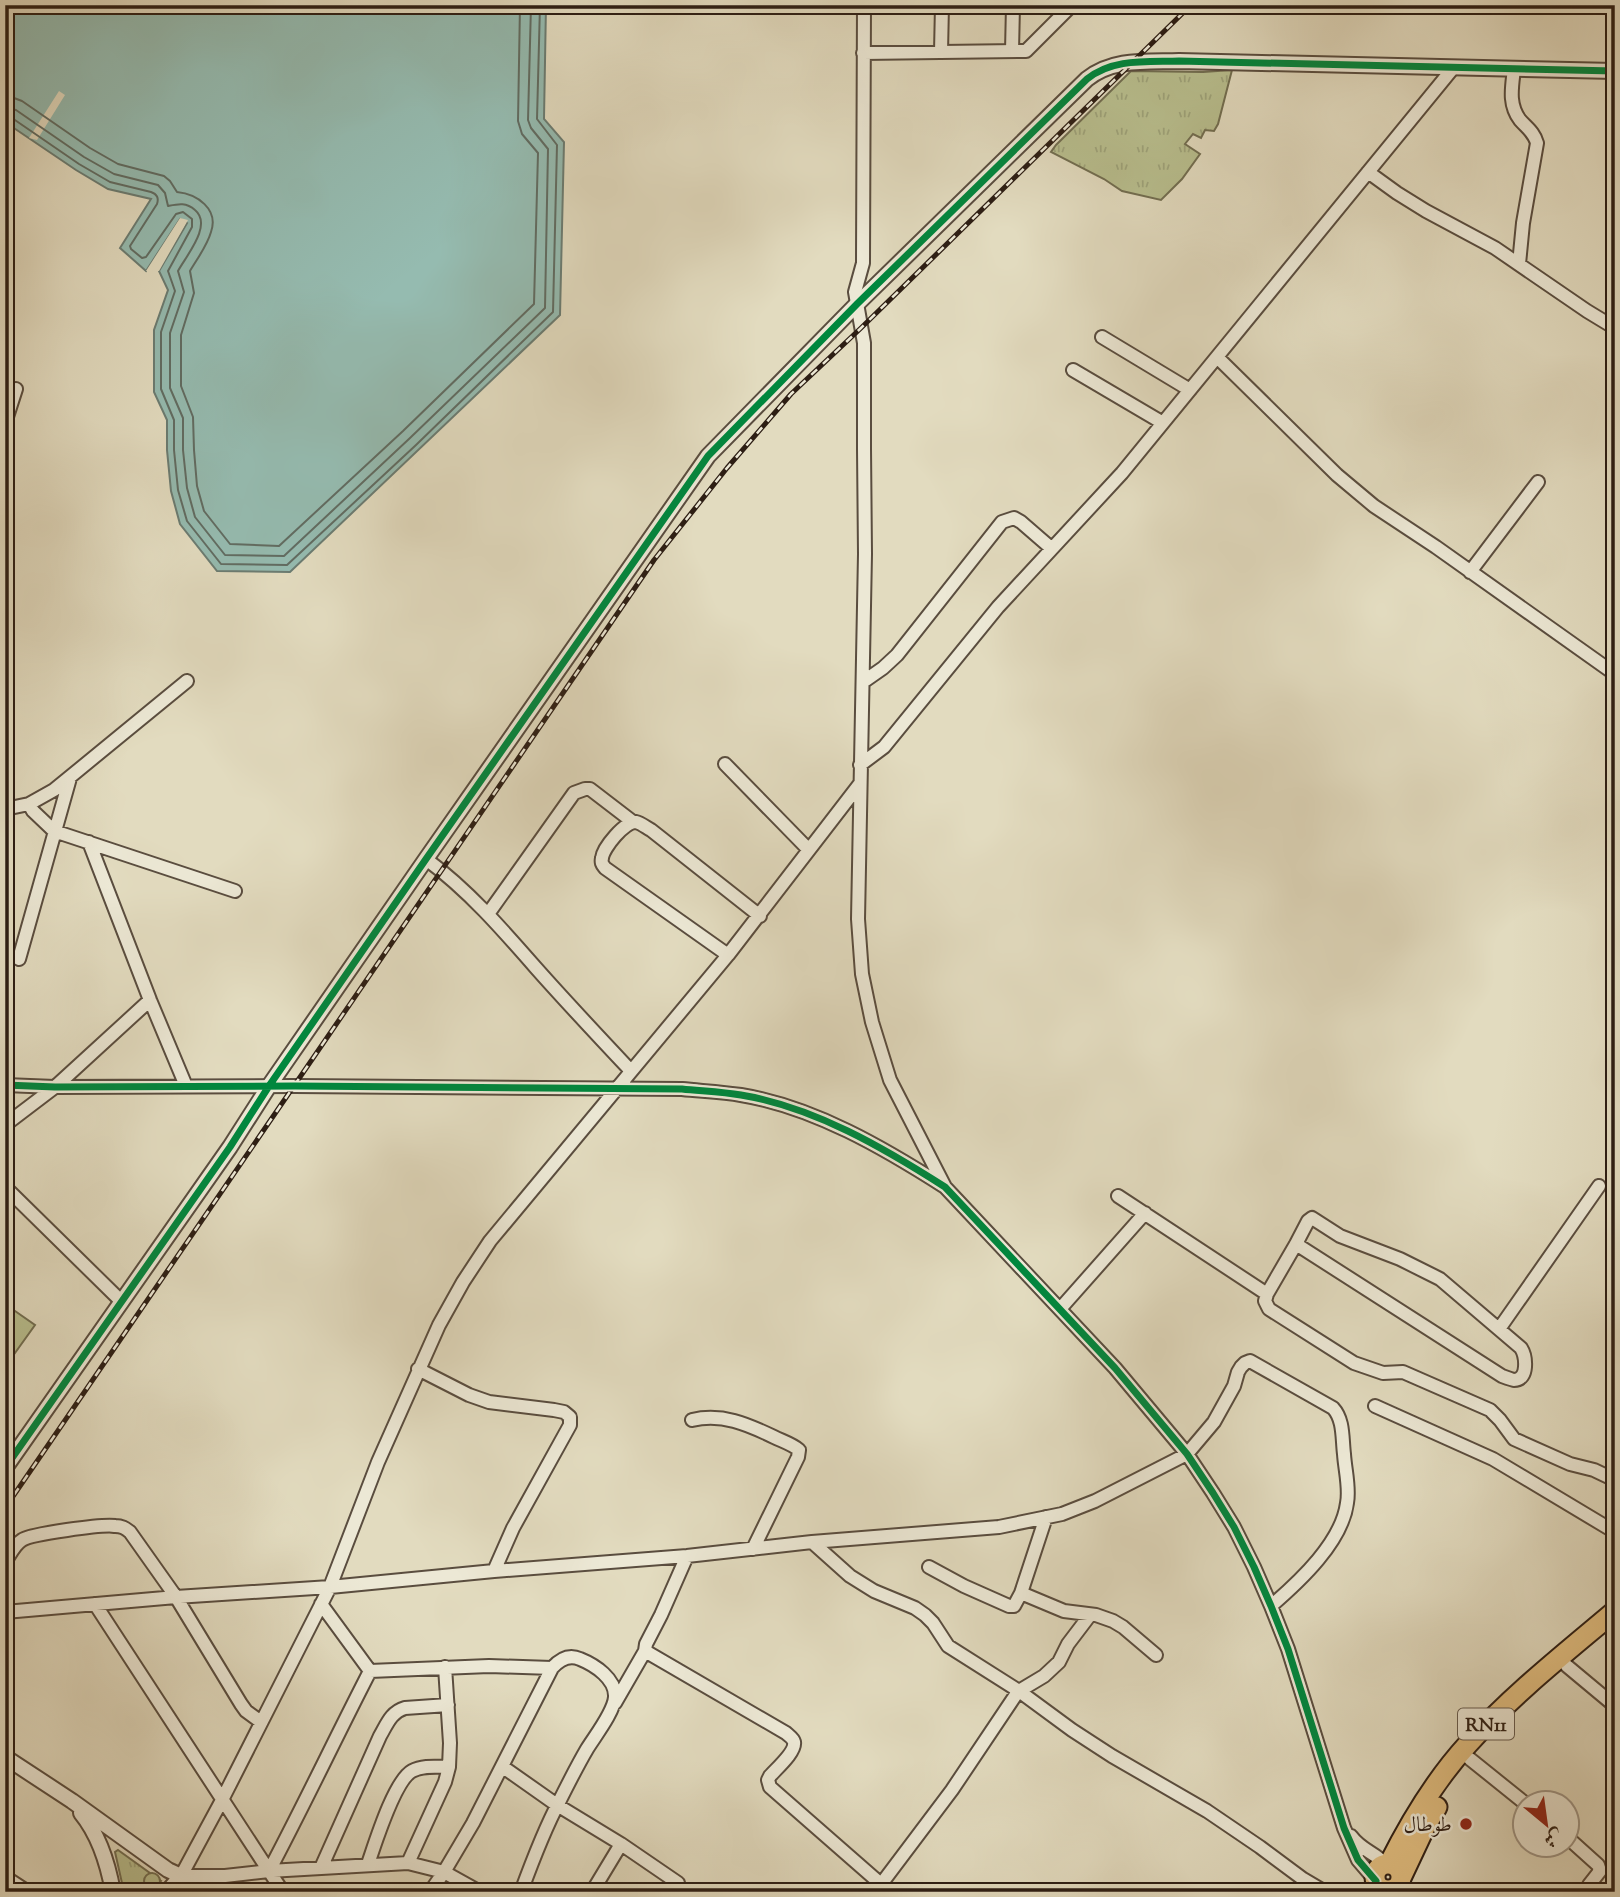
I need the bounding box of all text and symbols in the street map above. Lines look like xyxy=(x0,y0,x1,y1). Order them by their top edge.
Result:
road number: RN11 xyxy=(1458,1708,1514,1740)
north arrow xyxy=(1512,1788,1582,1858)
place label: طوطال xyxy=(1403,1811,1452,1841)
marker: طوطال xyxy=(1458,1816,1474,1832)
text: ش xyxy=(1538,1820,1568,1853)

